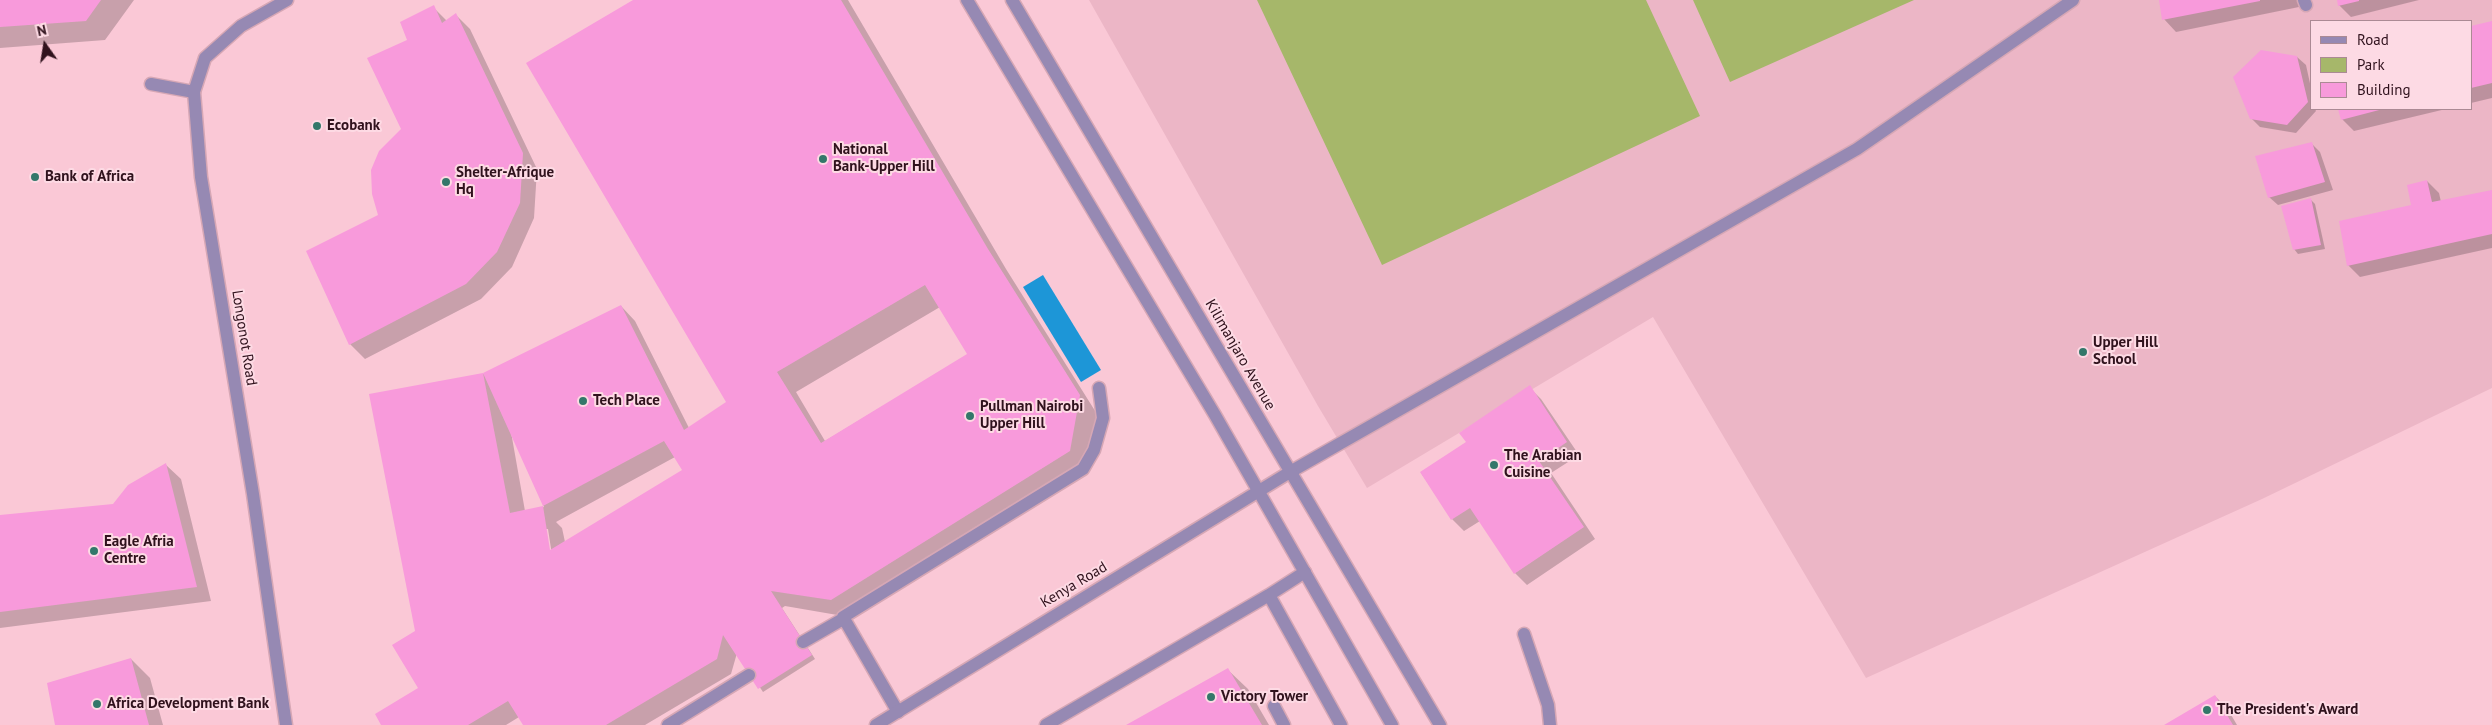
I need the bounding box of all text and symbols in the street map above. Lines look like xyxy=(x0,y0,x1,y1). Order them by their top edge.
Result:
north arrow xyxy=(20,20,70,70)
legend xyxy=(2310,20,2472,110)
text: N xyxy=(35,21,48,40)
text: Road xyxy=(2357,30,2389,49)
text: Park xyxy=(2357,55,2385,74)
text: Building xyxy=(2357,80,2411,99)
place label: Ecobank xyxy=(327,117,380,135)
marker: Ecobank xyxy=(311,120,323,132)
place label: National Bank-Upper Hill xyxy=(833,141,935,176)
marker: National Bank-Upper Hill xyxy=(817,153,829,165)
place label: Shelter-Afrique Hq xyxy=(456,164,554,199)
place label: Bank of Africa xyxy=(45,168,134,186)
marker: Bank of Africa xyxy=(29,171,41,183)
marker: Shelter-Afrique Hq xyxy=(440,176,452,188)
street label: Longonot Road xyxy=(228,289,260,387)
street label: Kilimanjaro Avenue xyxy=(1201,296,1279,414)
place label: Upper Hill School xyxy=(2093,334,2158,369)
marker: Upper Hill School xyxy=(2077,346,2089,358)
place label: Tech Place xyxy=(593,392,660,410)
marker: Tech Place xyxy=(577,395,589,407)
place label: Pullman Nairobi Upper Hill xyxy=(980,398,1083,433)
marker: Pullman Nairobi Upper Hill xyxy=(964,410,976,422)
place label: The Arabian Cuisine xyxy=(1504,447,1582,482)
marker: The Arabian Cuisine xyxy=(1488,459,1500,471)
place label: Eagle Afria Centre xyxy=(104,533,174,568)
marker: Eagle Afria Centre xyxy=(88,545,100,557)
street label: Kenya Road xyxy=(1037,558,1111,612)
place label: Victory Tower xyxy=(1221,688,1308,706)
marker: Victory Tower xyxy=(1205,691,1217,703)
place label: Africa Development Bank xyxy=(107,695,269,713)
marker: Africa Development Bank xyxy=(91,698,103,710)
place label: The President's Award xyxy=(2217,701,2358,719)
marker: The President's Award xyxy=(2201,704,2213,716)

